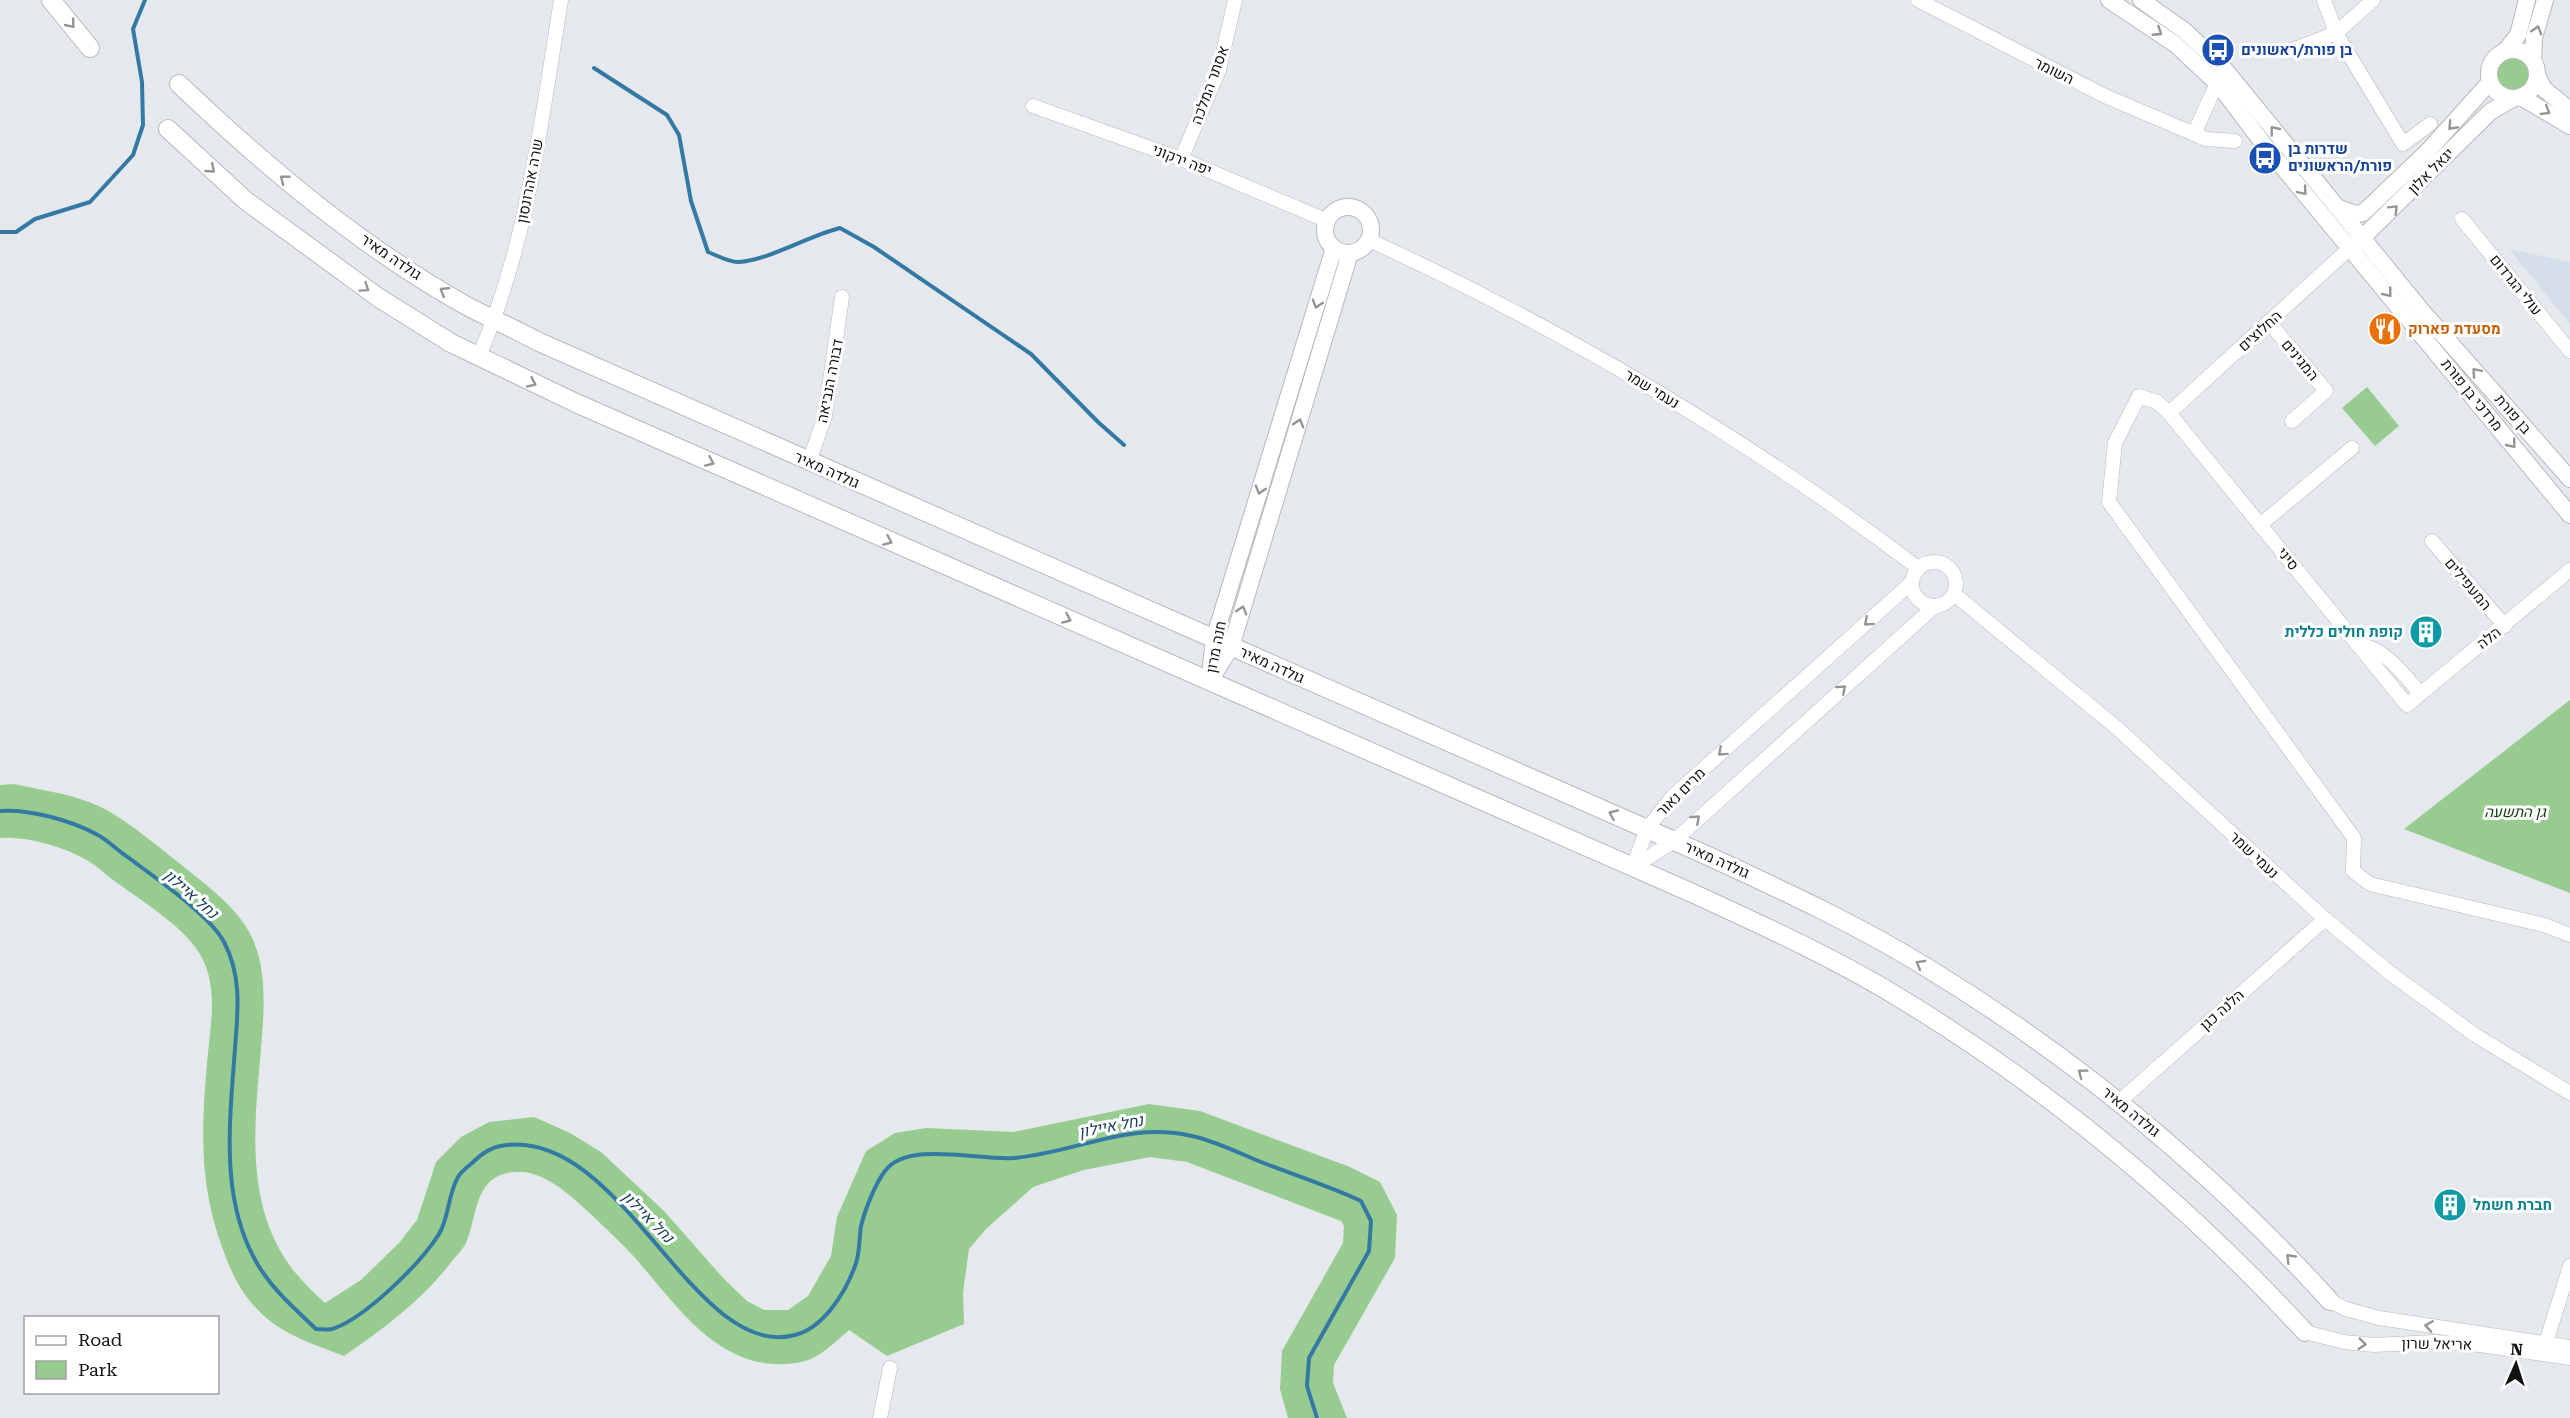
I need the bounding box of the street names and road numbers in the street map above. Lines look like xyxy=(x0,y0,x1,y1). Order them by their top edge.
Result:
street label: אסתר המלכה xyxy=(1187,43,1233,127)
street label: השומר xyxy=(2031,54,2077,88)
street label: שרה אהרונסון xyxy=(513,137,547,225)
street label: יפה ירקוני xyxy=(1150,140,1214,180)
street label: יגאל אלון xyxy=(2404,144,2458,198)
street label: גולדה מאיר xyxy=(357,230,425,284)
street label: עולי הגרדום xyxy=(2486,251,2546,319)
street label: החלוצים xyxy=(2235,307,2285,355)
street label: המגינים xyxy=(2278,336,2322,384)
street label: דבורה הנביאה xyxy=(813,337,847,425)
street label: מרדכי בן פורת xyxy=(2437,355,2507,435)
street label: נעמי שמר xyxy=(1621,366,1683,412)
street label: בן פורת xyxy=(2491,391,2535,438)
street label: גולדה מאיר xyxy=(792,448,863,492)
street label: סיני xyxy=(2273,544,2303,574)
street label: המעפילים xyxy=(2441,554,2495,614)
street label: חנה מרון xyxy=(1202,619,1230,675)
street label: הלה xyxy=(2473,623,2505,653)
street label: גולדה מאיר xyxy=(1237,643,1308,687)
street label: מרים נאור xyxy=(1653,764,1709,820)
street label: נעמי שמר xyxy=(2226,828,2282,882)
street label: גולדה מאיר xyxy=(1682,838,1753,882)
street label: הלנה כגן xyxy=(2196,986,2248,1034)
street label: גולדה מאיר xyxy=(2098,1083,2164,1141)
street label: אריאל שרון xyxy=(2402,1334,2472,1354)

